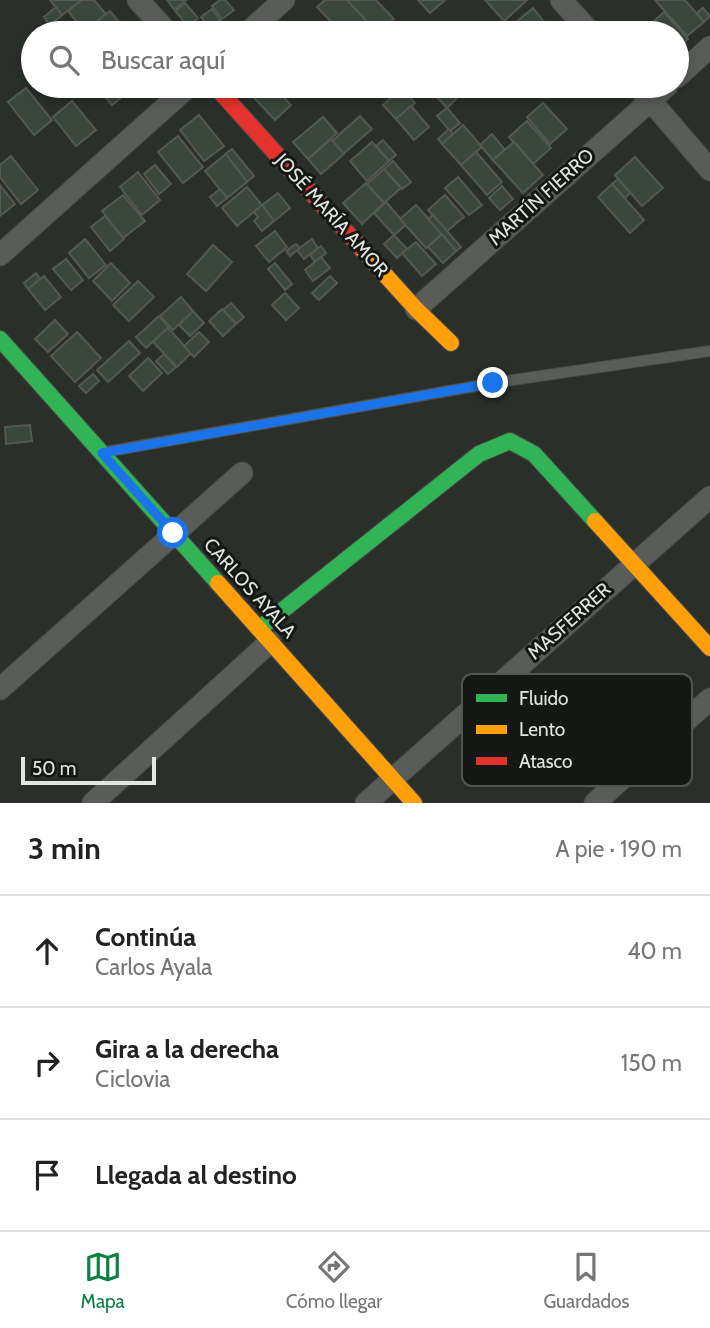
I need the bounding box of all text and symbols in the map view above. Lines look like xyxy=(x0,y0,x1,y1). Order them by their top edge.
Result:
search box xyxy=(21,21,689,98)
icon: search xyxy=(45,41,83,79)
text: Buscar aquí xyxy=(101,44,225,76)
street label: MARTÍN FIERRO xyxy=(483,143,598,250)
street label: JOSÉ MARÍA AMOR xyxy=(270,147,394,282)
route end xyxy=(477,367,508,398)
route start xyxy=(157,517,188,548)
street label: CARLOS AYALA xyxy=(199,533,301,643)
street label: MASFERRER xyxy=(523,577,616,664)
legend xyxy=(462,674,692,786)
text: Fluido xyxy=(519,687,568,710)
text: Lento xyxy=(519,718,565,741)
text: Atasco xyxy=(519,750,573,773)
scale bar xyxy=(21,754,156,786)
text: 50 m xyxy=(32,757,76,780)
text: 3 min xyxy=(28,830,101,867)
text: A pie · 190 m xyxy=(555,835,682,863)
text: Continúa xyxy=(95,921,196,953)
icon: ahead xyxy=(28,932,66,970)
text: 40 m xyxy=(627,937,682,965)
text: Carlos Ayala xyxy=(95,953,212,981)
text: Gira a la derecha xyxy=(95,1033,279,1065)
icon: right xyxy=(28,1044,66,1082)
text: 150 m xyxy=(621,1049,682,1077)
text: Ciclovia xyxy=(95,1065,170,1093)
icon: arrive xyxy=(28,1156,66,1194)
text: Llegada al destino xyxy=(95,1159,297,1191)
tab: Mapa xyxy=(81,1248,125,1313)
tab: Cómo llegar xyxy=(286,1248,382,1313)
tab: Guardados xyxy=(543,1248,629,1313)

